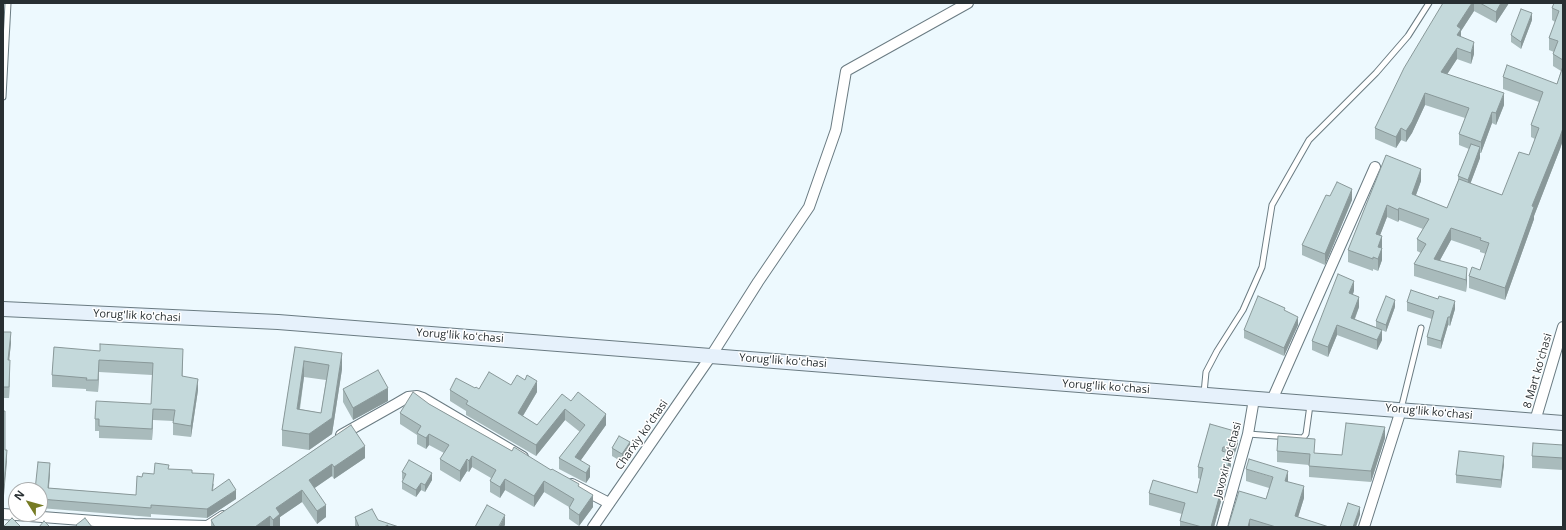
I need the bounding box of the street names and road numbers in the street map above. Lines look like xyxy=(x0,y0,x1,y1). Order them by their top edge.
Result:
street label: Yorug'lik koʻchasi xyxy=(93,307,181,325)
street label: Yorug'lik koʻchasi xyxy=(416,326,504,346)
street label: 8 Mart koʻchasi xyxy=(1521,332,1555,410)
street label: Yorug'lik koʻchasi xyxy=(739,351,827,371)
street label: Yorug'lik koʻchasi xyxy=(1062,377,1150,397)
street label: Charxiy koʻchasi xyxy=(613,398,671,472)
street label: Yorug'lik koʻchasi xyxy=(1385,402,1473,422)
street label: Javoxir koʻchasi xyxy=(1212,421,1244,499)

